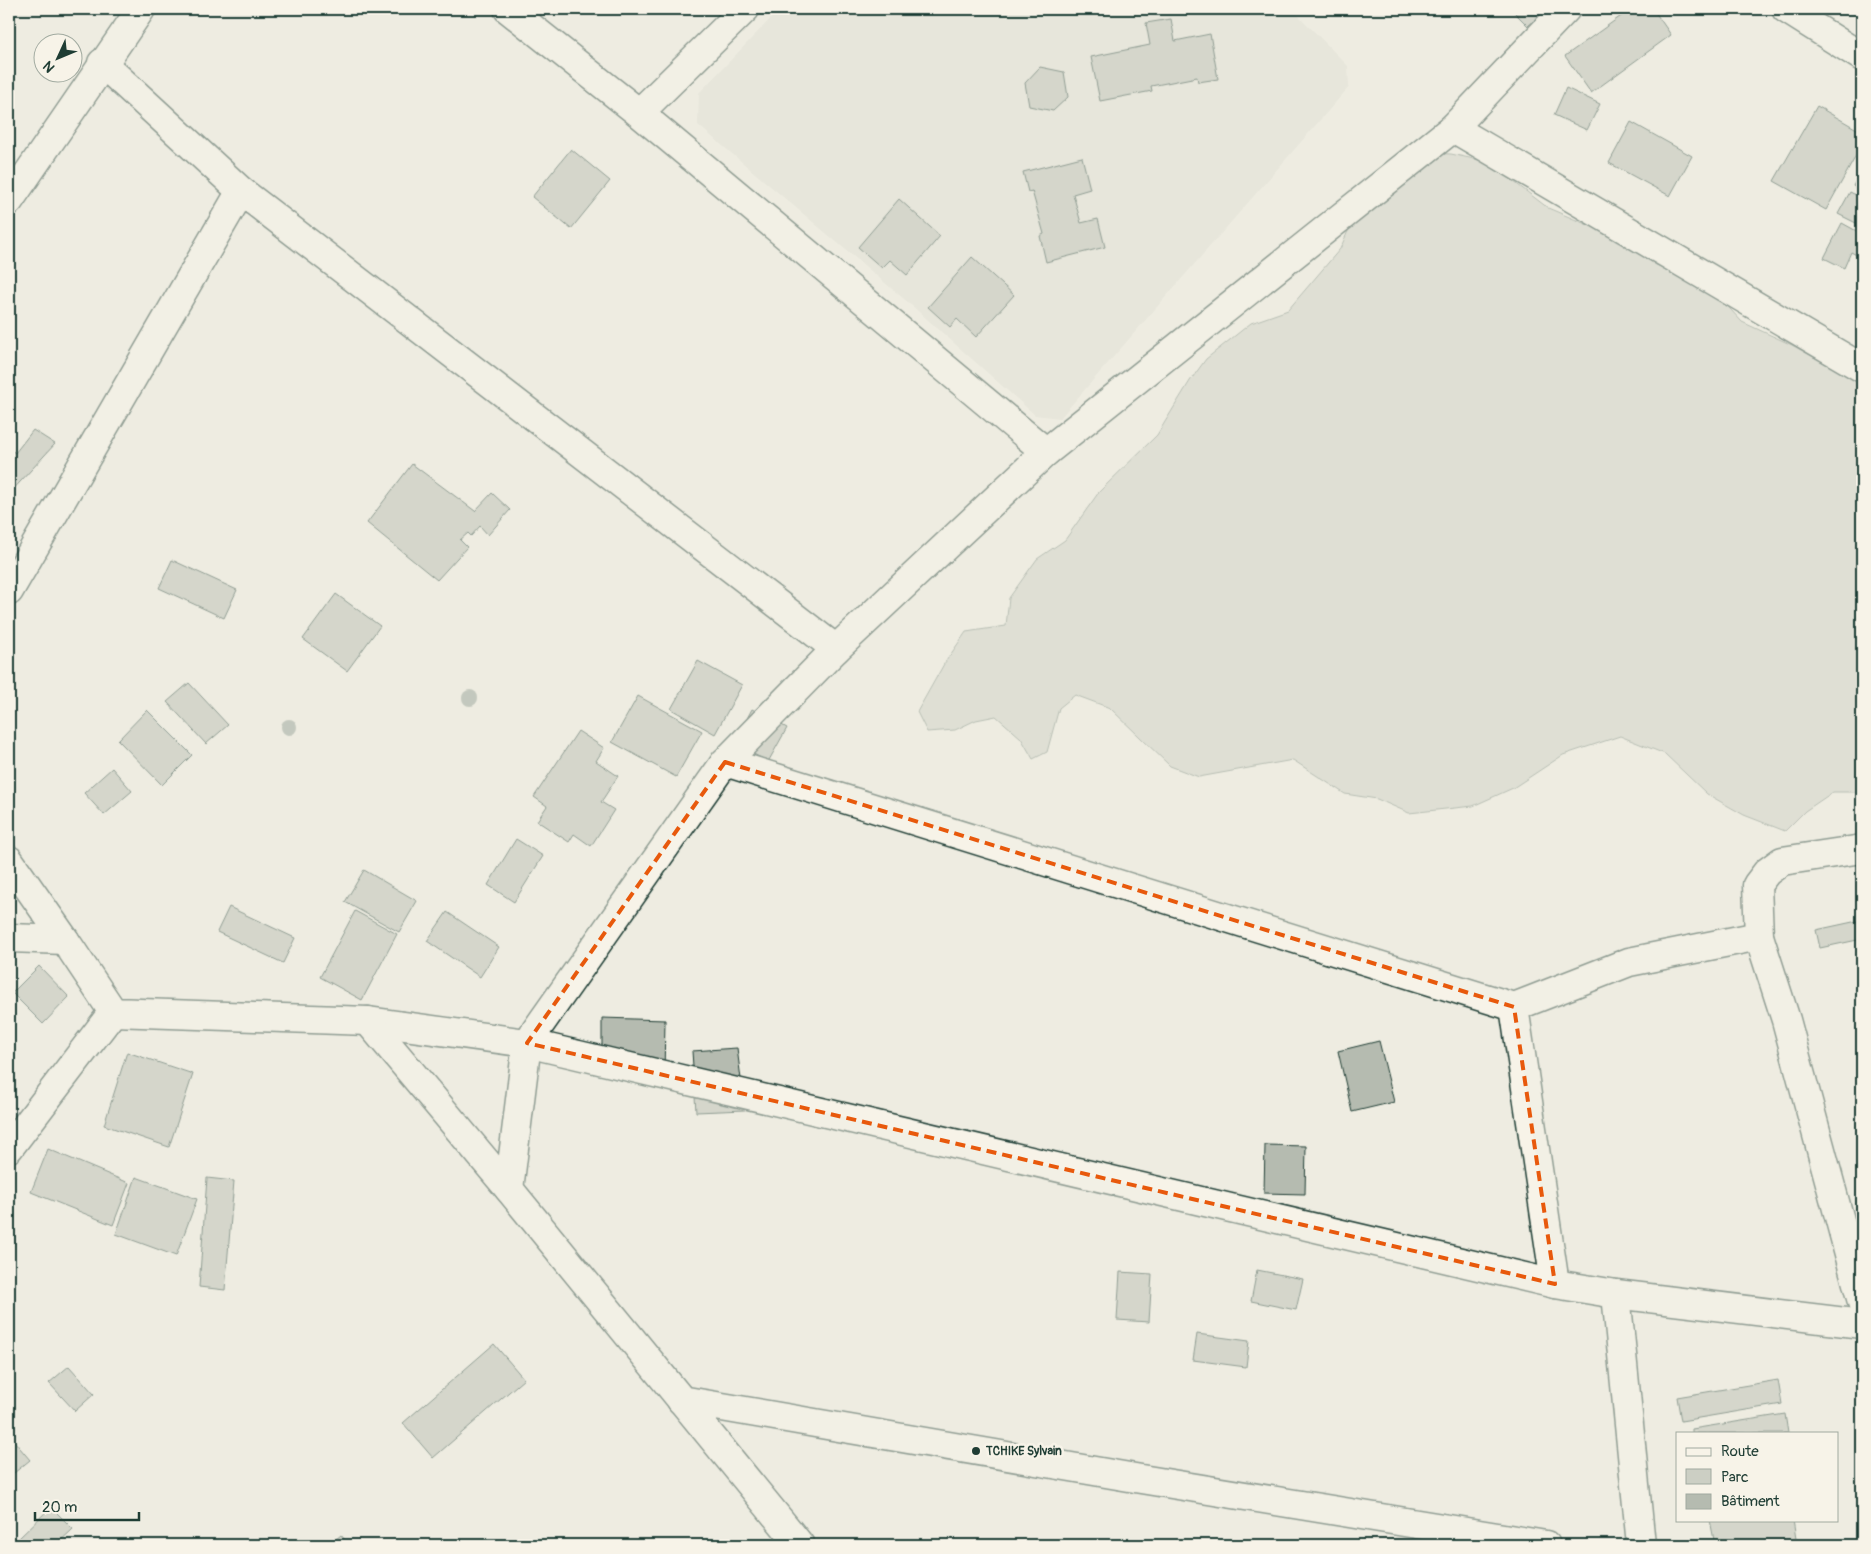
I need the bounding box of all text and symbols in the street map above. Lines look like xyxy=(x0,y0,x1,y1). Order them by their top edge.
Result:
north arrow xyxy=(32,32,82,82)
text: N xyxy=(40,57,58,76)
legend xyxy=(1676,1432,1838,1522)
text: Route xyxy=(1721,1442,1759,1461)
place label: TCHIKE Sylvain xyxy=(985,1444,1062,1459)
marker: TCHIKE Sylvain xyxy=(970,1445,982,1457)
text: Parc xyxy=(1721,1468,1749,1487)
scale bar xyxy=(35,1489,139,1521)
text: Bâtiment xyxy=(1721,1492,1781,1511)
text: 20 m xyxy=(42,1498,77,1517)

